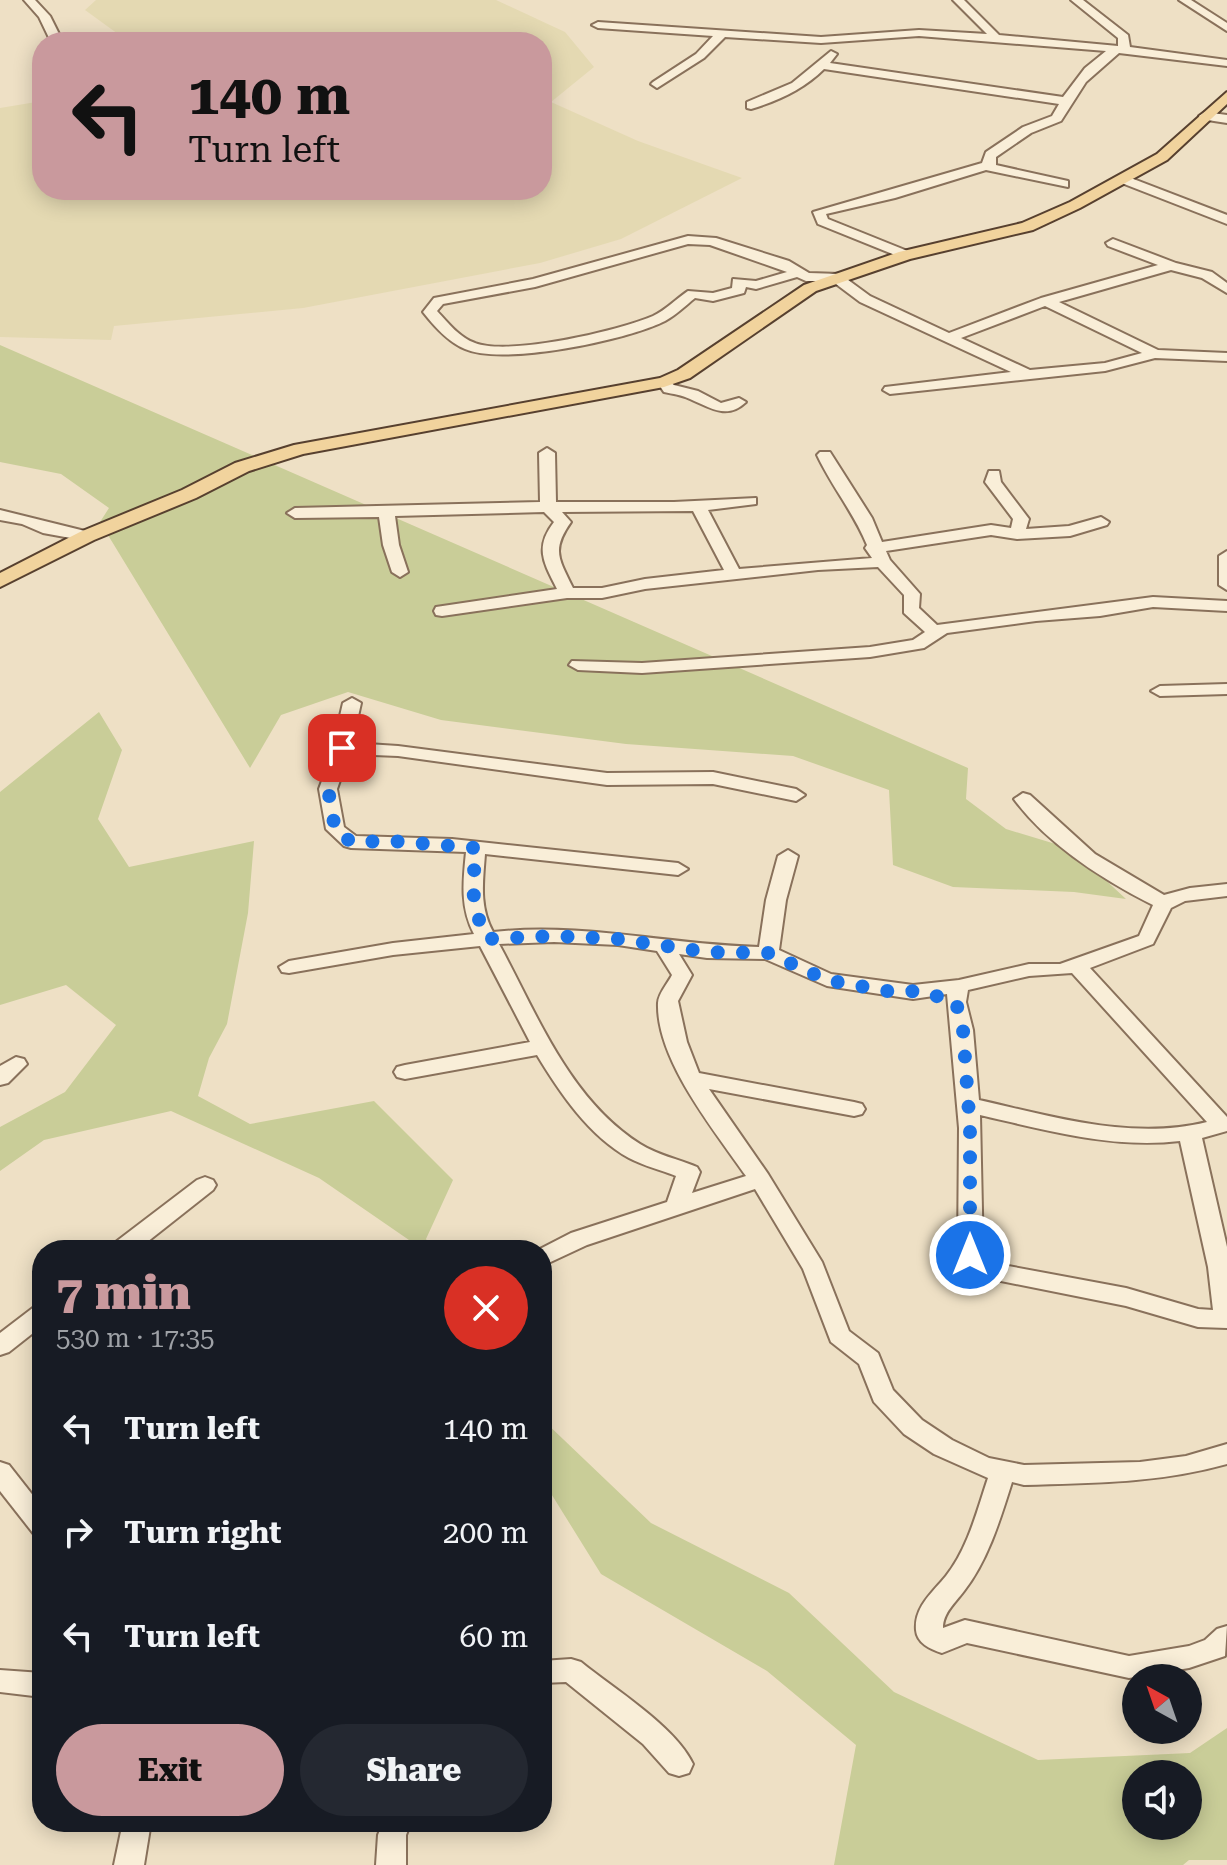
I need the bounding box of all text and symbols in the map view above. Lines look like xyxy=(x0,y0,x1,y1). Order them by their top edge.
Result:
text: 140 m xyxy=(188,62,350,128)
icon: left xyxy=(56,64,160,168)
text: Turn left xyxy=(188,129,340,171)
pin xyxy=(308,714,376,782)
icon: arrive xyxy=(320,726,364,770)
position arrow xyxy=(928,1213,1012,1297)
text: 7 min xyxy=(56,1265,191,1321)
button: close xyxy=(444,1266,528,1350)
text: 530 m · 17:35 xyxy=(56,1323,215,1353)
icon: left xyxy=(56,1406,100,1450)
text: Turn left xyxy=(124,1411,260,1446)
text: 140 m xyxy=(443,1411,528,1446)
icon: right xyxy=(56,1510,100,1554)
text: Turn right xyxy=(124,1515,281,1550)
text: 200 m xyxy=(443,1515,528,1550)
icon: left xyxy=(56,1614,100,1658)
text: Turn left xyxy=(124,1619,260,1654)
text: 60 m xyxy=(459,1619,528,1654)
north arrow xyxy=(1122,1664,1202,1744)
map controls xyxy=(1122,1664,1202,1840)
button: Exit xyxy=(56,1724,284,1816)
button: Share xyxy=(300,1724,528,1816)
button: sound xyxy=(1122,1760,1202,1840)

